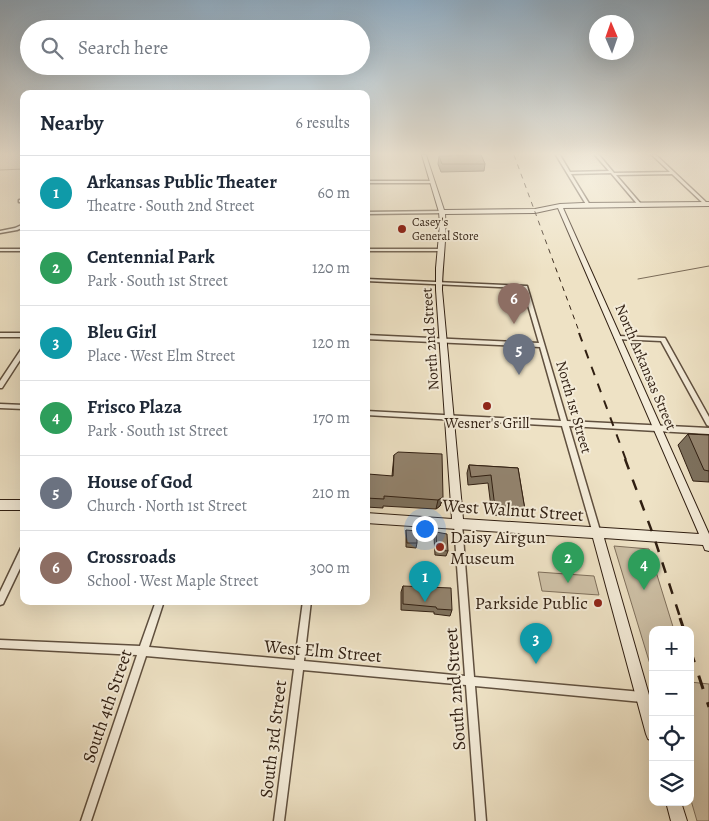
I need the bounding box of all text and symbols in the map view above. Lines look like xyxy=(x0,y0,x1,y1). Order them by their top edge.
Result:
north arrow xyxy=(589,15,634,60)
search box xyxy=(20,20,370,75)
icon: search xyxy=(38,34,66,62)
text: Search here xyxy=(78,35,168,61)
text: Nearby xyxy=(40,109,103,137)
text: 6 results xyxy=(296,112,350,134)
text: Arkansas Public Theater xyxy=(87,169,277,195)
text: 1 xyxy=(53,182,59,204)
text: 60 m xyxy=(318,182,350,204)
text: Theatre · South 2nd Street xyxy=(87,195,255,217)
place label: Casey's General Store xyxy=(412,214,479,244)
marker: Casey's General Store xyxy=(396,223,408,235)
text: Centennial Park xyxy=(87,244,215,270)
text: 2 xyxy=(52,257,60,279)
text: 120 m xyxy=(312,257,350,279)
text: Park · South 1st Street xyxy=(87,270,228,292)
pin: 6 xyxy=(498,283,530,324)
street label: North 2nd Street xyxy=(416,287,444,391)
street label: North Arkansas Street xyxy=(610,301,682,433)
text: Bleu Girl xyxy=(87,319,157,345)
text: 3 xyxy=(53,332,59,354)
text: 120 m xyxy=(312,332,350,354)
pin: 5 xyxy=(503,334,535,375)
text: Place · West Elm Street xyxy=(87,345,235,367)
street label: North 1st Street xyxy=(551,358,597,456)
text: Frisco Plaza xyxy=(87,394,182,420)
marker: Wesner's Grill xyxy=(481,400,493,412)
text: 4 xyxy=(52,407,60,429)
text: 170 m xyxy=(313,407,350,429)
place label: Wesner's Grill xyxy=(444,413,530,433)
text: Park · South 1st Street xyxy=(87,420,228,442)
text: House of God xyxy=(87,469,193,495)
text: 5 xyxy=(53,482,59,504)
text: 210 m xyxy=(312,482,350,504)
street label: West Walnut Street xyxy=(440,493,585,527)
text: Church · North 1st Street xyxy=(87,495,247,517)
your location xyxy=(412,516,438,542)
place label: Daisy Airgun Museum xyxy=(450,525,546,570)
marker: Daisy Airgun Museum xyxy=(434,541,446,553)
pin: 2 xyxy=(552,542,584,583)
text: Crossroads xyxy=(87,544,176,570)
pin: 4 xyxy=(628,549,660,590)
text: 6 xyxy=(52,557,60,579)
text: 300 m xyxy=(310,557,350,579)
pin: 1 xyxy=(409,561,441,602)
text: School · West Maple Street xyxy=(87,570,258,592)
place label: Parkside Public xyxy=(475,591,588,615)
marker: Parkside Public xyxy=(592,597,604,609)
pin: 3 xyxy=(520,623,552,664)
map controls xyxy=(649,626,694,806)
button: + xyxy=(649,626,694,671)
street label: South 2nd Street xyxy=(439,627,471,751)
street label: West Elm Street xyxy=(262,634,383,668)
street label: South 4th Street xyxy=(76,646,138,766)
button: − xyxy=(649,671,694,716)
street label: South 3rd Street xyxy=(254,679,292,799)
button: locate xyxy=(649,716,694,761)
button: layers xyxy=(649,761,694,806)

